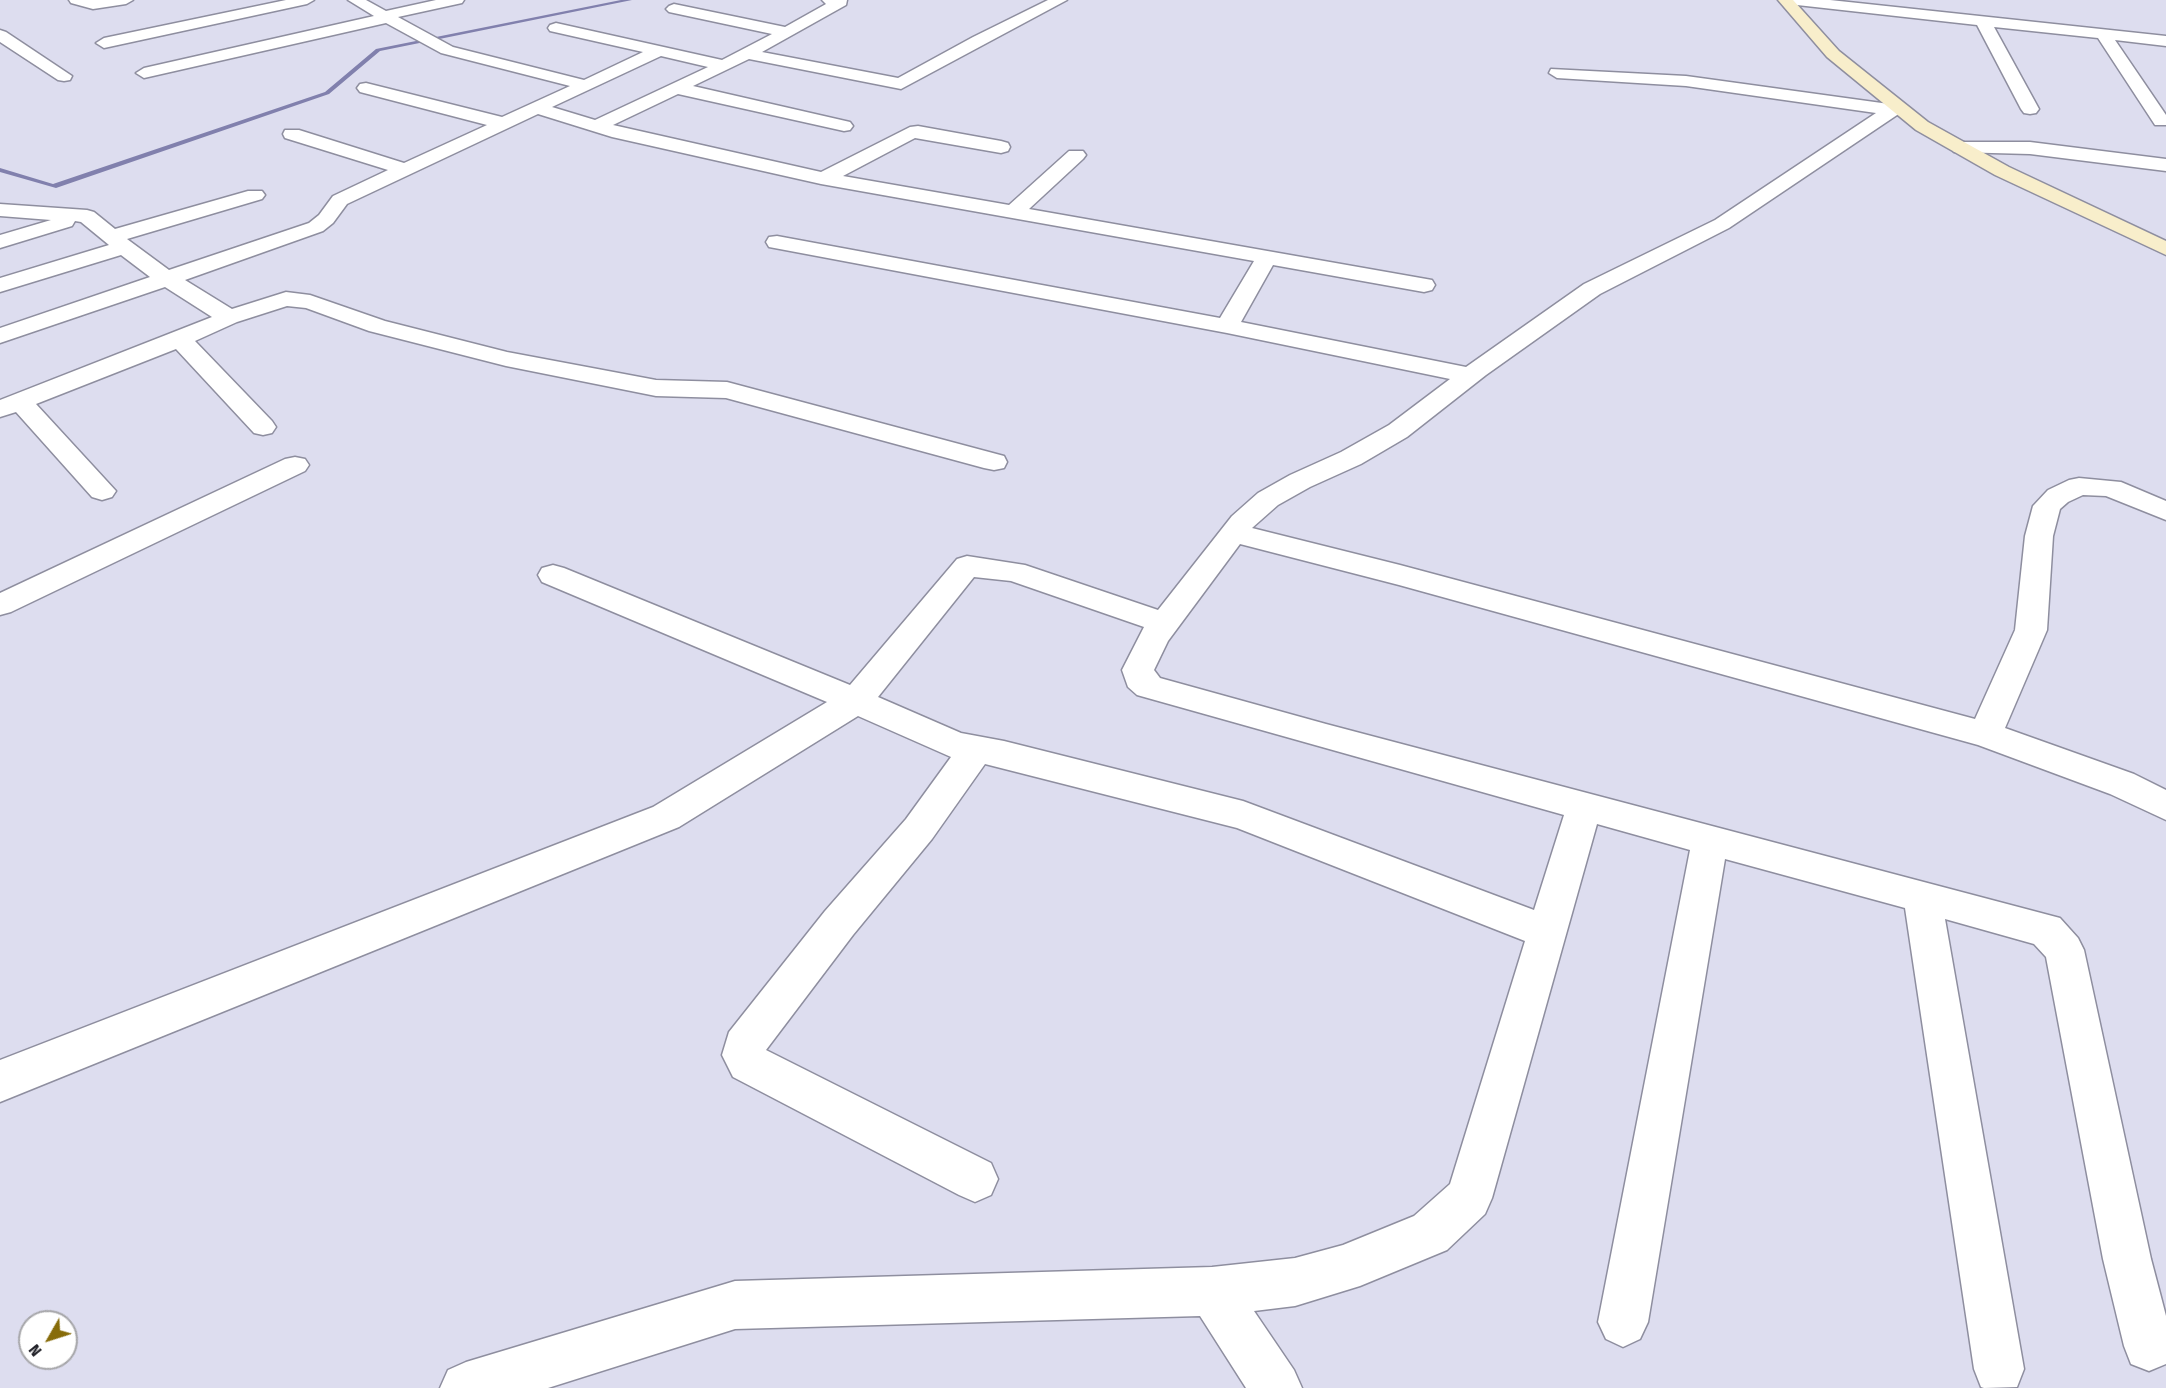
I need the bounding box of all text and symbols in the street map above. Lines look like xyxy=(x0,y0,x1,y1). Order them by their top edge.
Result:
north arrow xyxy=(18,1310,78,1370)
text: N xyxy=(25,1341,46,1360)

